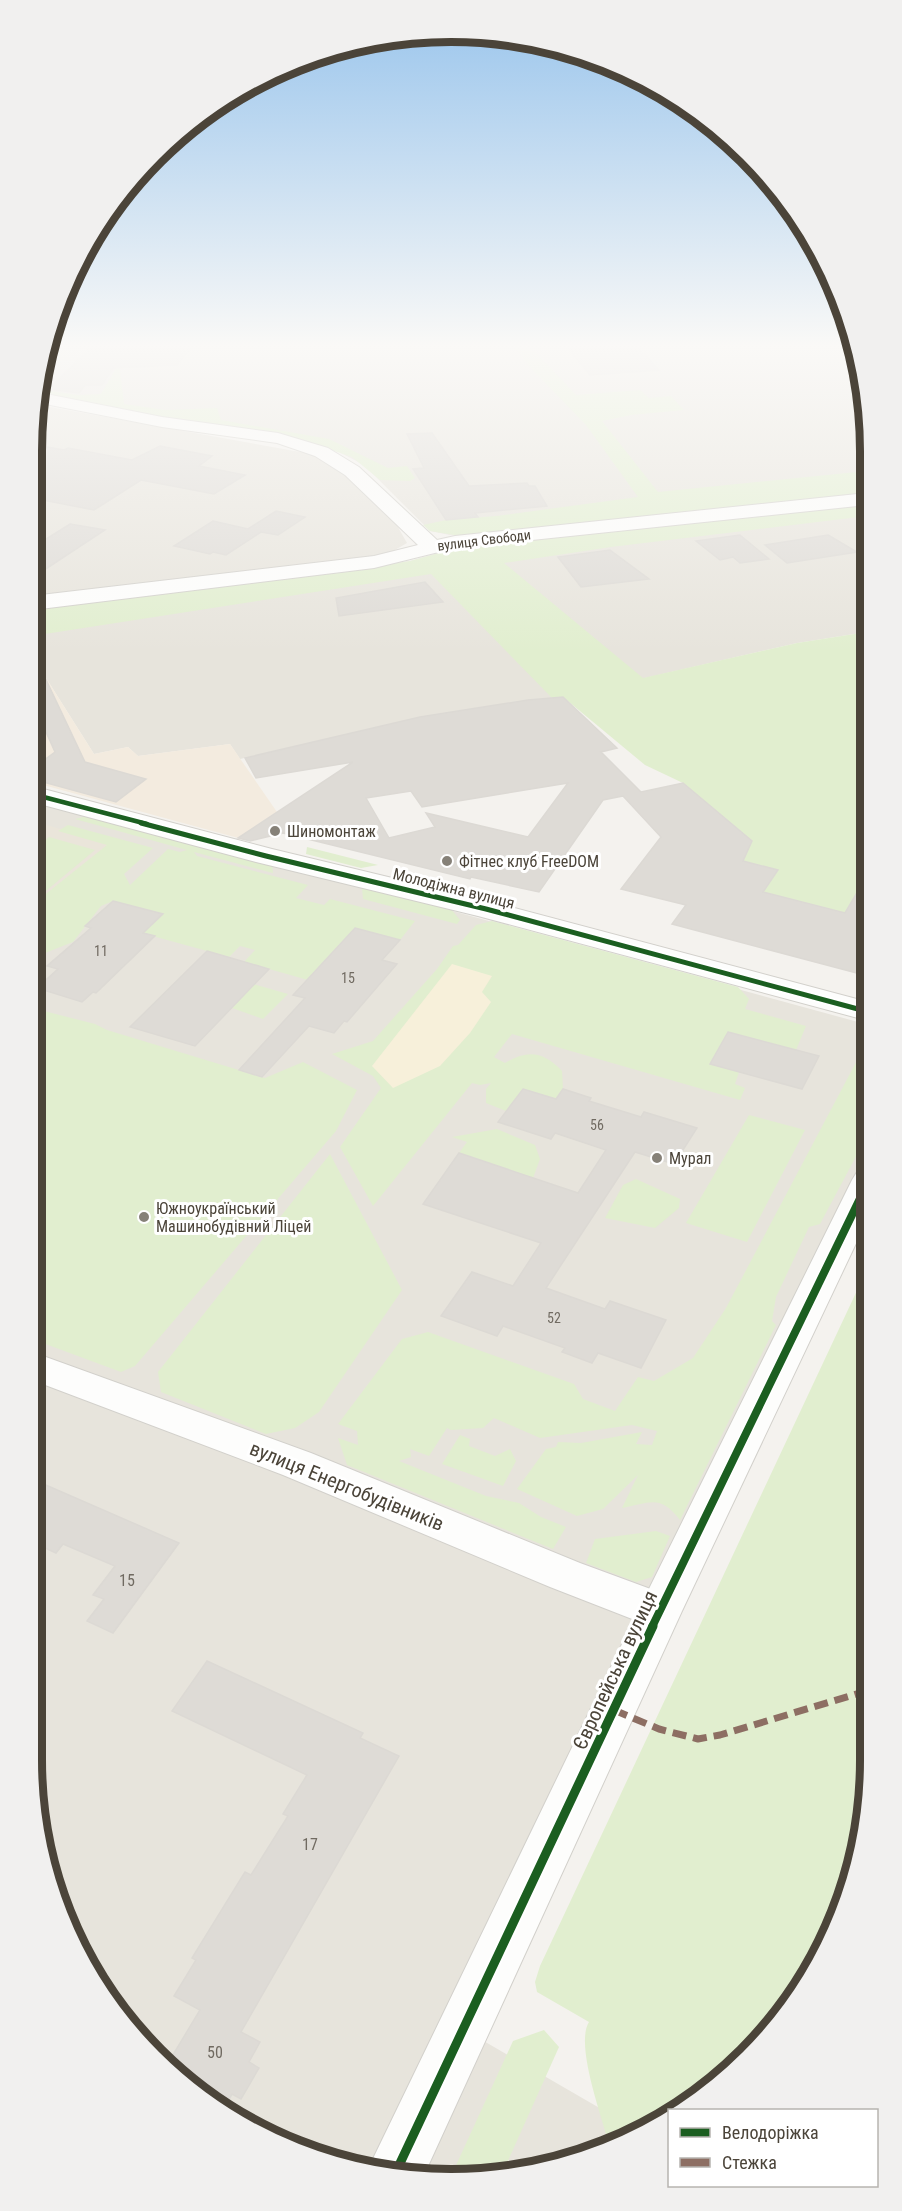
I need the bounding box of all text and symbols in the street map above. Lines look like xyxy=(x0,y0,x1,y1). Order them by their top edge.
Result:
street label: вулиця Свободи xyxy=(436,526,532,554)
place label: Шиномонтаж xyxy=(287,822,376,841)
marker: Шиномонтаж xyxy=(268,824,282,838)
place label: Фітнес клуб FreeDOM xyxy=(459,852,599,871)
marker: Фітнес клуб FreeDOM xyxy=(440,854,454,868)
street label: Молодіжна вулиця xyxy=(391,864,517,913)
house number: 11 xyxy=(94,943,108,959)
house number: 15 xyxy=(341,970,355,986)
house number: 56 xyxy=(590,1117,604,1133)
place label: Мурал xyxy=(669,1149,711,1168)
marker: Мурал xyxy=(650,1151,664,1165)
place label: Южноукраїнський Машинобудівний Ліцей xyxy=(156,1199,311,1236)
marker: Южноукраїнський Машинобудівний Ліцей xyxy=(137,1210,151,1224)
house number: 52 xyxy=(547,1310,561,1326)
street label: вулиця Енергобудівників xyxy=(246,1436,448,1536)
house number: 15 xyxy=(119,1571,135,1590)
street label: Європейська вулиця xyxy=(568,1587,662,1753)
house number: 17 xyxy=(302,1835,318,1854)
house number: 50 xyxy=(207,2043,223,2062)
legend xyxy=(668,2109,878,2187)
text: Велодоріжка xyxy=(722,2122,819,2143)
text: Стежка xyxy=(722,2152,777,2173)

